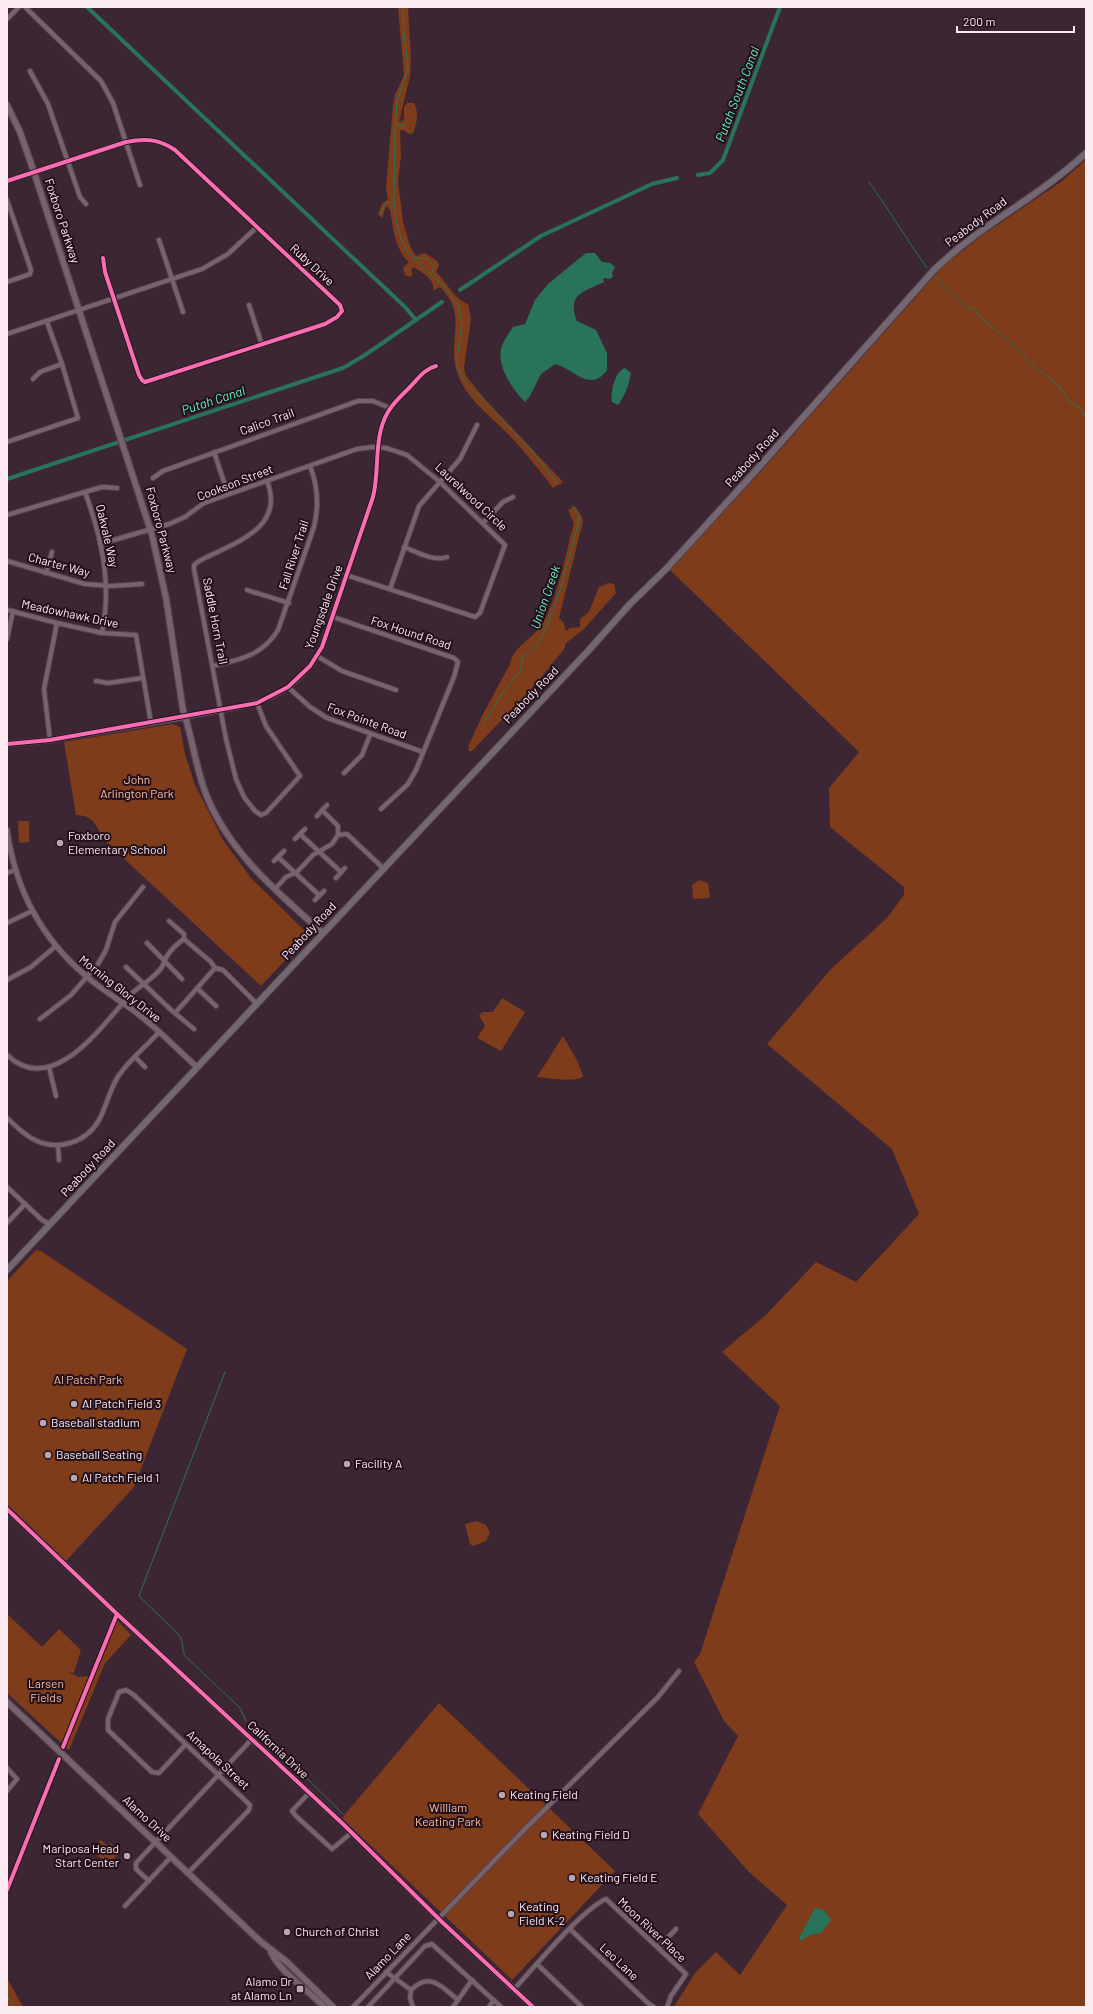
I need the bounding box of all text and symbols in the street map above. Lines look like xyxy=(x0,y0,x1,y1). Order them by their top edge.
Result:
scale bar xyxy=(957,8,1074,34)
text: 200 m xyxy=(963,14,995,28)
water label: Putah South Canal xyxy=(711,44,763,144)
street label: Foxboro Parkway xyxy=(43,176,83,265)
street label: Peabody Road xyxy=(942,194,1009,249)
street label: Ruby Drive xyxy=(288,240,338,288)
water label: Putah Canal xyxy=(179,382,247,418)
street label: Calico Trail xyxy=(238,405,296,437)
street label: Peabody Road xyxy=(722,425,781,489)
street label: Laurelwood Circle xyxy=(433,459,511,533)
street label: Cookson Street xyxy=(195,461,275,503)
street label: Foxboro Parkway xyxy=(144,485,180,575)
street label: Oakvale Way xyxy=(94,503,122,569)
street label: Fall River Trail xyxy=(275,518,311,591)
street label: Charter Way xyxy=(27,549,92,579)
water label: Union Creek xyxy=(527,562,564,631)
street label: Youngsdale Drive xyxy=(301,563,345,651)
street label: Saddle Horn Trail xyxy=(201,576,231,665)
street label: Meadowhawk Drive xyxy=(20,596,120,630)
street label: Fox Hound Road xyxy=(369,612,453,652)
street label: Peabody Road xyxy=(500,663,561,726)
street label: Fox Pointe Road xyxy=(326,699,409,741)
park label: John Arlington Park xyxy=(100,772,174,800)
place label: Foxboro Elementary School xyxy=(68,828,166,856)
marker: Foxboro Elementary School xyxy=(55,838,65,848)
street label: Peabody Road xyxy=(278,899,338,962)
street label: Morning Glory Drive xyxy=(77,952,164,1025)
street label: Peabody Road xyxy=(57,1136,117,1199)
park label: Al Patch Park xyxy=(54,1372,122,1386)
place label: Al Patch Field 3 xyxy=(82,1396,161,1410)
marker: Al Patch Field 3 xyxy=(69,1399,79,1409)
place label: Baseball stadium xyxy=(51,1415,140,1429)
marker: Baseball stadium xyxy=(38,1418,48,1428)
place label: Baseball Seating xyxy=(56,1447,142,1461)
marker: Baseball Seating xyxy=(43,1450,53,1460)
place label: Facility A xyxy=(355,1456,402,1470)
marker: Facility A xyxy=(342,1459,352,1469)
place label: Al Patch Field 1 xyxy=(82,1470,159,1484)
marker: Al Patch Field 1 xyxy=(69,1473,79,1483)
park label: Larsen Fields xyxy=(28,1676,64,1704)
street label: California Drive xyxy=(245,1717,312,1781)
street label: Amapola Street xyxy=(184,1727,253,1792)
place label: Keating Field xyxy=(510,1787,578,1801)
marker: Keating Field xyxy=(497,1790,507,1800)
street label: Alamo Drive xyxy=(120,1792,175,1844)
park label: William Keating Park xyxy=(415,1800,481,1828)
place label: Keating Field D xyxy=(552,1827,630,1841)
marker: Keating Field D xyxy=(539,1830,549,1840)
place label: Mariposa Head Start Center xyxy=(43,1841,120,1869)
marker: Mariposa Head Start Center xyxy=(122,1851,132,1861)
place label: Keating Field E xyxy=(580,1870,658,1884)
marker: Keating Field E xyxy=(567,1873,577,1883)
street label: Moon River Place xyxy=(616,1894,690,1964)
place label: Keating Field K-2 xyxy=(519,1899,565,1927)
marker: Keating Field K-2 xyxy=(506,1909,516,1919)
place label: Church of Christ xyxy=(295,1924,379,1938)
marker: Church of Christ xyxy=(282,1927,292,1937)
street label: Alamo Lane xyxy=(361,1929,413,1982)
street label: Leo Lane xyxy=(597,1940,642,1983)
place label: Alamo Dr at Alamo Ln xyxy=(231,1974,293,2002)
marker: Alamo Dr at Alamo Ln xyxy=(295,1984,305,1994)

